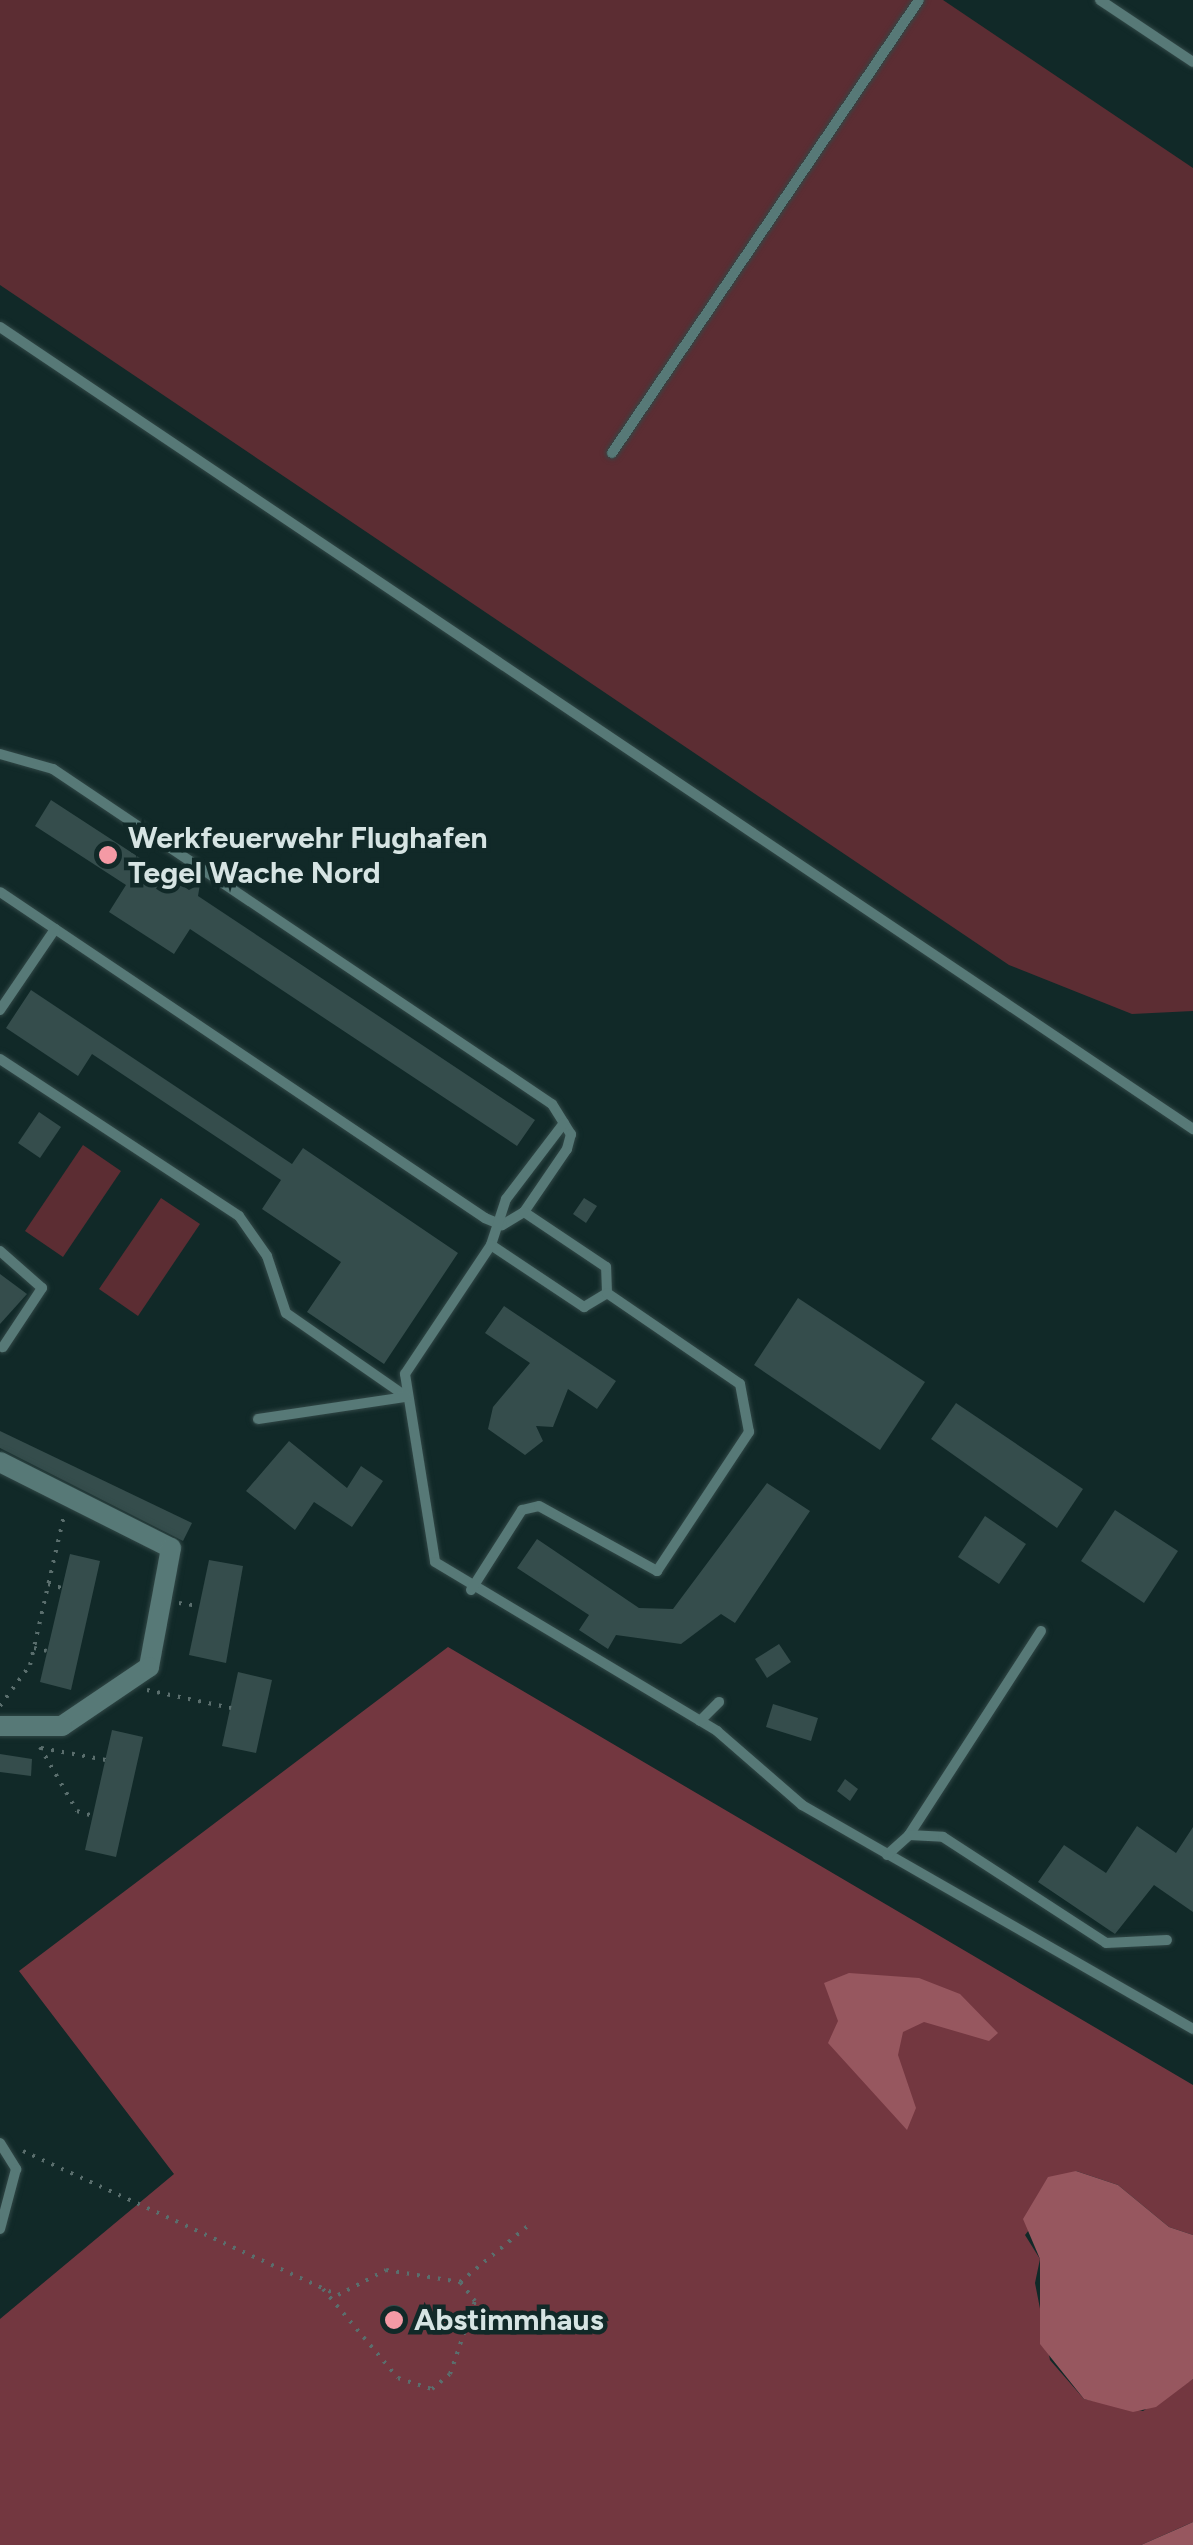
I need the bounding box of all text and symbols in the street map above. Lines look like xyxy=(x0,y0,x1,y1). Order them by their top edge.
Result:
place label: Werkfeuerwehr Flughafen Tegel Wache Nord xyxy=(128,820,488,890)
marker: Werkfeuerwehr Flughafen Tegel Wache Nord xyxy=(97,844,119,866)
place label: Abstimmhaus xyxy=(414,2302,604,2338)
marker: Abstimmhaus xyxy=(383,2309,405,2331)

